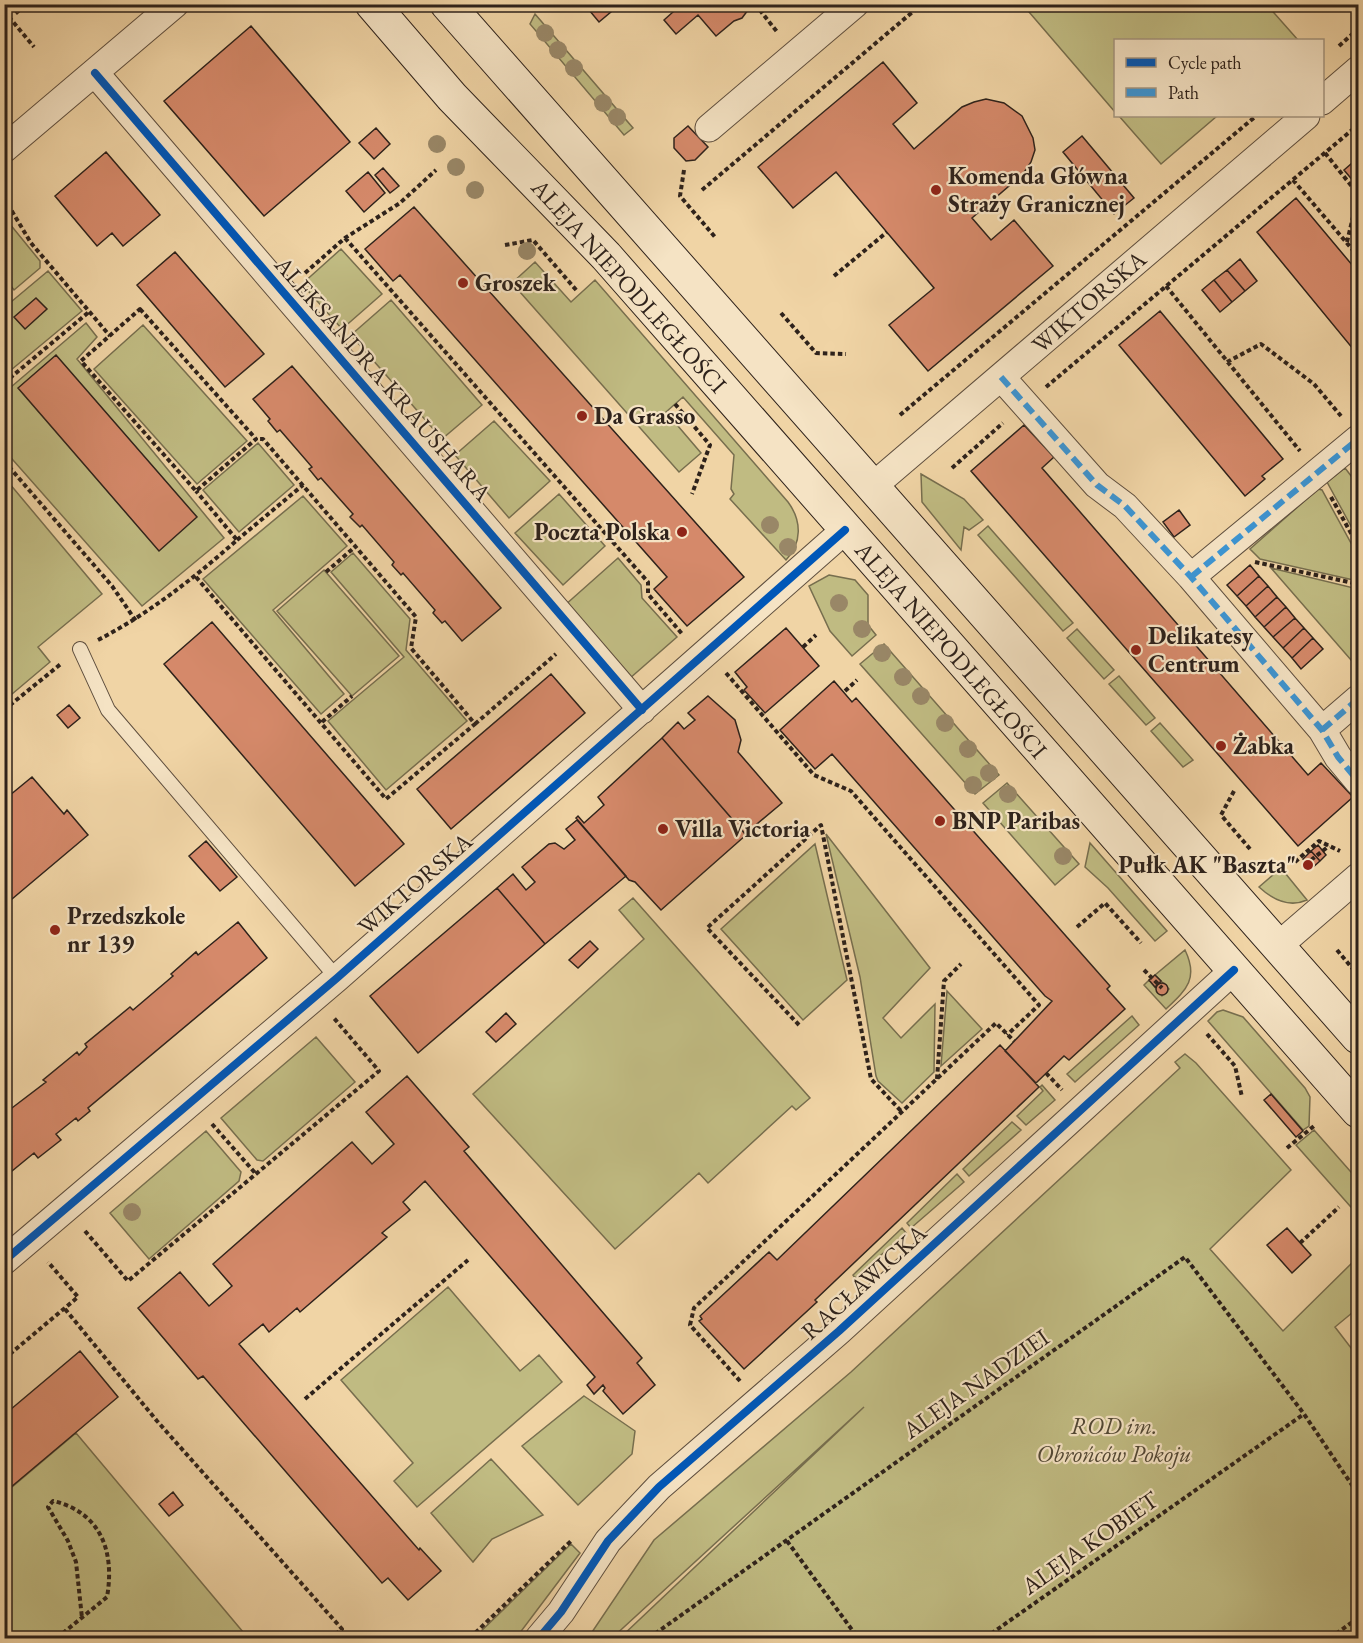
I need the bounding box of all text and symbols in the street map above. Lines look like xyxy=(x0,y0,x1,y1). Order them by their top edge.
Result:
legend xyxy=(1114,39,1324,117)
text: Cycle path xyxy=(1168,51,1242,74)
text: Path xyxy=(1168,81,1199,104)
place label: Komenda Główna Straży Granicznej xyxy=(948,160,1128,220)
street label: ALEJA NIEPODLEGŁOŚCI xyxy=(524,171,734,399)
marker: Komenda Główna Straży Granicznej xyxy=(929,183,943,197)
street label: WIKTORSKA xyxy=(1025,243,1153,360)
street label: ALEKSANDRA KRAUSHARA xyxy=(268,249,499,508)
place label: Groszek xyxy=(475,267,557,298)
marker: Groszek xyxy=(456,276,470,290)
place label: Da Grasso xyxy=(594,400,695,431)
marker: Da Grasso xyxy=(575,409,589,423)
place label: Poczta Polska xyxy=(534,516,670,547)
marker: Poczta Polska xyxy=(675,525,689,539)
street label: ALEJA NIEPODLEGŁOŚCI xyxy=(848,534,1054,765)
place label: Delikatesy Centrum xyxy=(1148,620,1253,679)
marker: Delikatesy Centrum xyxy=(1129,643,1143,657)
place label: Żabka xyxy=(1233,730,1295,761)
marker: Żabka xyxy=(1214,739,1228,753)
place label: BNP Paribas xyxy=(952,805,1080,836)
place label: Villa Victoria xyxy=(675,813,811,844)
marker: BNP Paribas xyxy=(933,814,947,828)
marker: Villa Victoria xyxy=(656,822,670,836)
street label: WIKTORSKA xyxy=(351,825,479,942)
place label: Pułk AK "Baszta" xyxy=(1118,849,1296,880)
marker: Pułk AK "Baszta" xyxy=(1301,858,1315,872)
place label: Przedszkole nr 139 xyxy=(67,900,185,959)
marker: Przedszkole nr 139 xyxy=(48,923,62,937)
street label: RACŁAWICKA xyxy=(794,1217,933,1346)
street label: ALEJA NADZIEI xyxy=(896,1322,1055,1446)
park label: ROD im. Obrońców Pokoju xyxy=(1036,1410,1192,1469)
street label: ALEJA KOBIET xyxy=(1014,1483,1165,1602)

